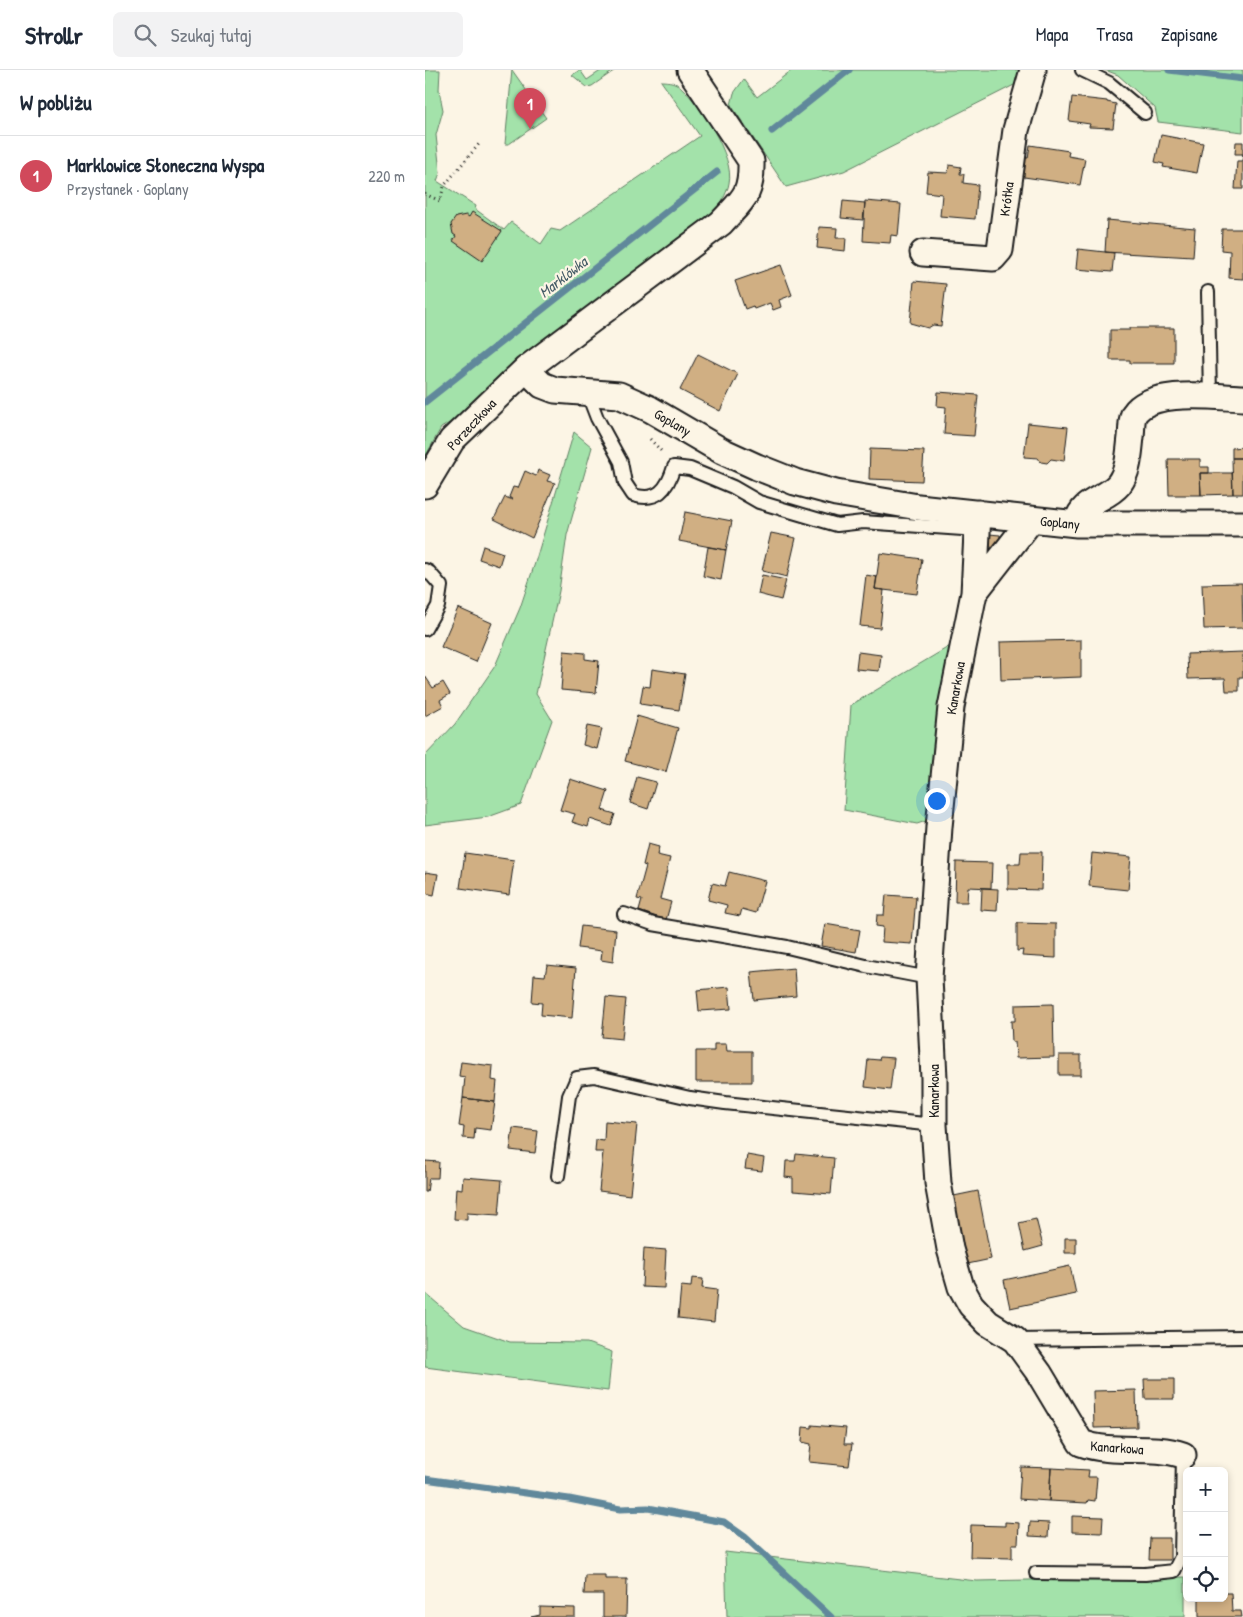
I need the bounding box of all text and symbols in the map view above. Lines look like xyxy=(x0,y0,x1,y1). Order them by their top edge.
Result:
search box xyxy=(113,12,463,57)
text: Strollr xyxy=(25,19,83,51)
icon: search xyxy=(131,21,159,49)
text: Szukaj tutaj xyxy=(171,22,252,48)
text: Mapa xyxy=(1036,22,1068,47)
text: Trasa xyxy=(1096,22,1133,47)
text: Zapisane xyxy=(1161,22,1218,47)
text: W pobliżu xyxy=(20,88,92,117)
pin: 1 xyxy=(514,88,546,129)
text: Marklowice Słoneczna Wyspa xyxy=(67,152,264,178)
text: 1 xyxy=(33,165,39,187)
text: 220 m xyxy=(368,165,405,187)
text: Przystanek · Goplany xyxy=(67,178,189,200)
street label: Krótka xyxy=(994,180,1018,217)
water label: Marklówka xyxy=(535,250,593,302)
street label: Porzeczkowa xyxy=(442,394,500,454)
street label: Goplany xyxy=(651,404,695,441)
street label: Goplany xyxy=(1039,511,1081,534)
street label: Kanarkowa xyxy=(941,660,969,716)
your location xyxy=(924,788,950,814)
street label: Kanarkowa xyxy=(924,1064,943,1118)
street label: Kanarkowa xyxy=(1090,1436,1145,1458)
map controls xyxy=(1183,1467,1228,1602)
button: + xyxy=(1183,1467,1228,1512)
button: − xyxy=(1183,1512,1228,1557)
button: locate xyxy=(1183,1557,1228,1602)

